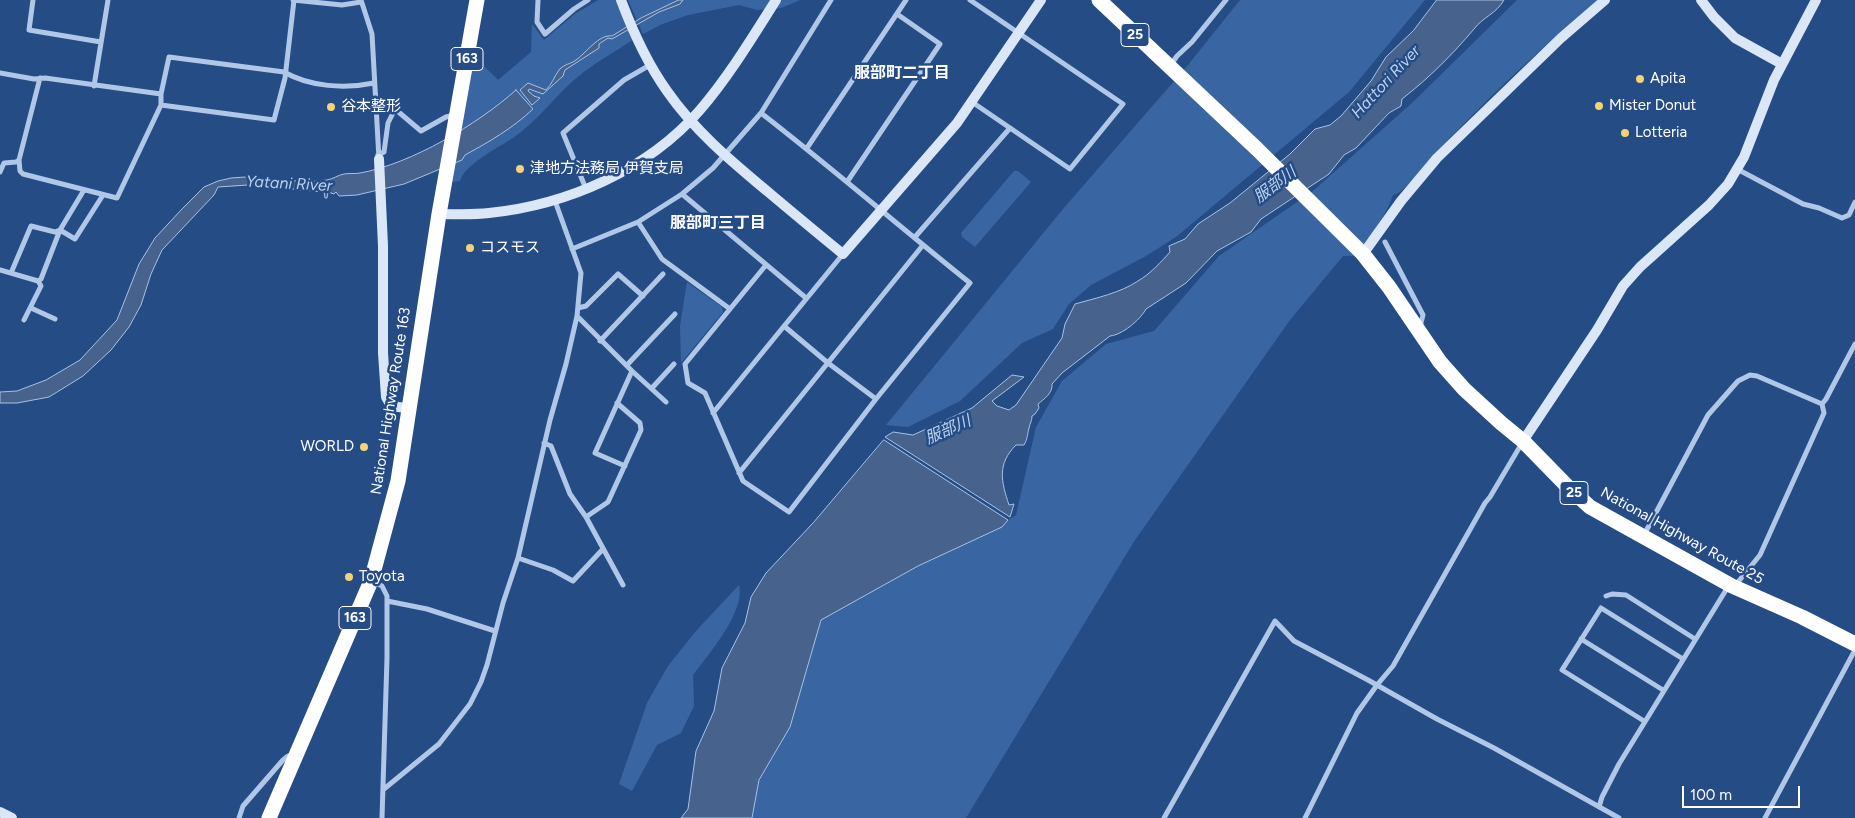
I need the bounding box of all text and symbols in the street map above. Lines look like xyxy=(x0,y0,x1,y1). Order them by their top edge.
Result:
road number: 25 xyxy=(1121,24,1149,46)
water label: Hattori River xyxy=(1348,42,1424,122)
road number: 163 xyxy=(451,48,483,70)
district label: 服部町二丁目 xyxy=(854,63,950,83)
place label: Apita xyxy=(1650,70,1686,88)
marker: Apita xyxy=(1634,73,1646,85)
place label: Mister Donut xyxy=(1609,97,1696,115)
place label: 谷本整形 xyxy=(341,98,401,116)
marker: Mister Donut xyxy=(1593,100,1605,112)
marker: 谷本整形 xyxy=(325,101,337,113)
place label: Lotteria xyxy=(1635,124,1687,142)
marker: Lotteria xyxy=(1619,127,1631,139)
place label: 津地方法務局 伊賀支局 xyxy=(530,160,684,178)
marker: 津地方法務局 伊賀支局 xyxy=(514,163,526,175)
water label: 服部川 xyxy=(1250,163,1300,207)
water label: Yatani River xyxy=(245,172,333,196)
district label: 服部町三丁目 xyxy=(670,213,766,233)
place label: コスモス xyxy=(480,239,540,257)
marker: コスモス xyxy=(464,242,476,254)
street label: National Highway Route 163 xyxy=(367,306,415,496)
water label: 服部川 xyxy=(922,411,974,449)
place label: WORLD xyxy=(300,438,354,456)
marker: WORLD xyxy=(358,441,370,453)
road number: 25 xyxy=(1560,482,1588,504)
street label: National Highway Route 25 xyxy=(1597,484,1767,588)
place label: Toyota xyxy=(359,568,405,586)
marker: Toyota xyxy=(343,571,355,583)
road number: 163 xyxy=(339,606,371,630)
scale bar xyxy=(1685,776,1802,808)
text: 100 m xyxy=(1690,786,1732,804)

